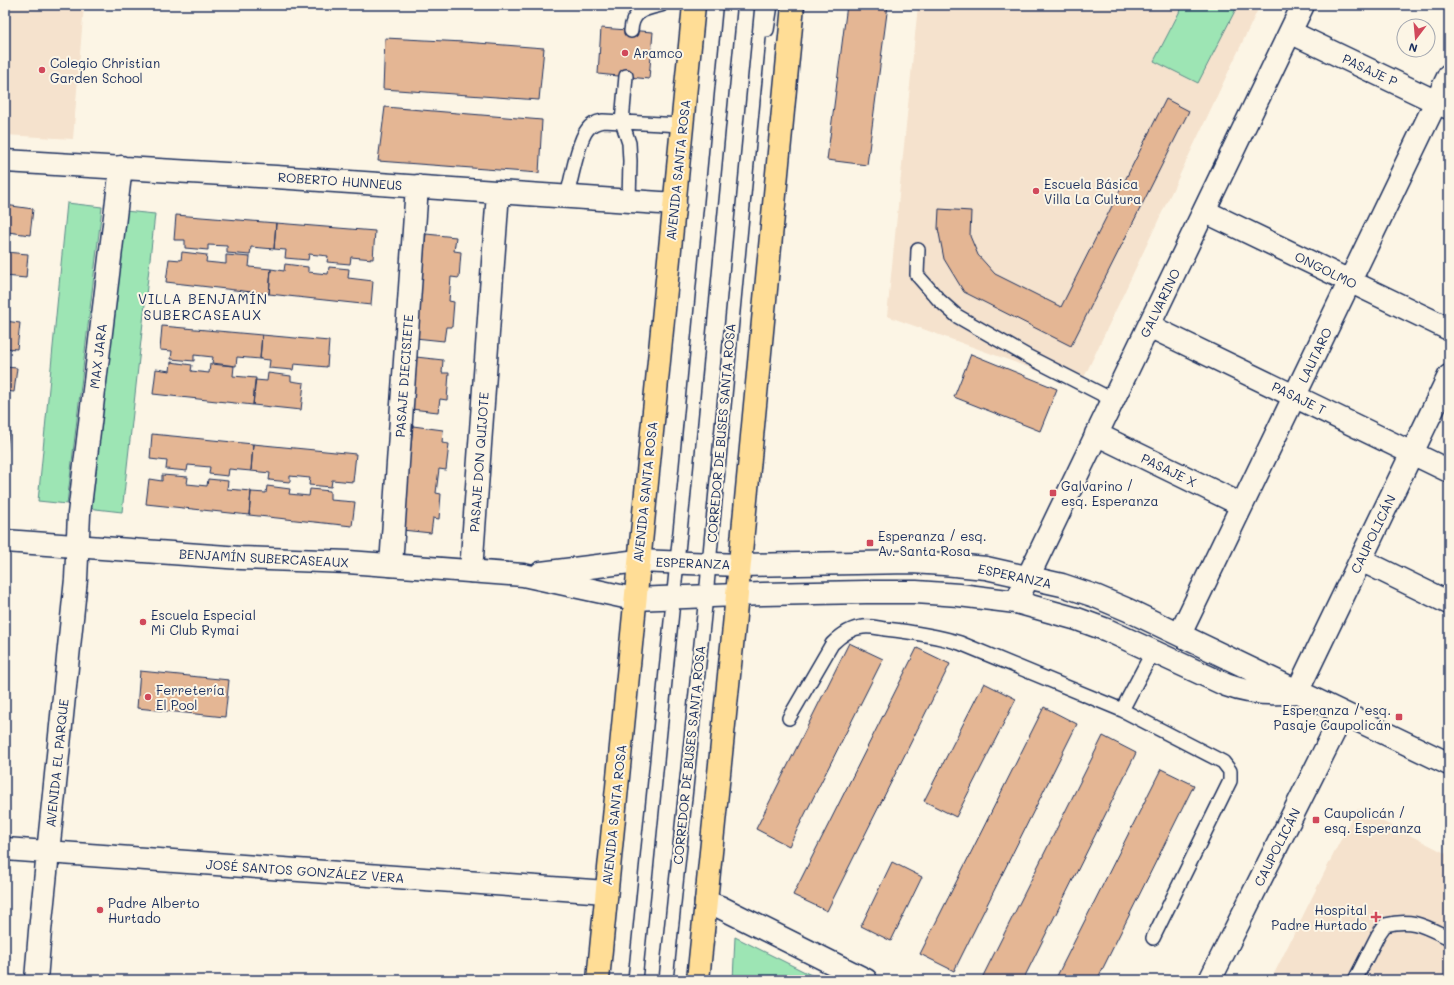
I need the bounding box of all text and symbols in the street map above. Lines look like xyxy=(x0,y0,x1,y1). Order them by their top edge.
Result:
north arrow xyxy=(1396,18,1436,58)
text: N xyxy=(1407,40,1419,56)
place label: Aramco xyxy=(633,44,683,61)
marker: Aramco xyxy=(620,48,630,58)
street label: PASAJE P xyxy=(1340,49,1401,90)
place label: Colegio Christian Garden School xyxy=(50,54,160,86)
marker: Colegio Christian Garden School xyxy=(37,65,47,75)
street label: AVENIDA SANTA ROSA xyxy=(662,99,693,241)
street label: ROBERTO HUNNEUS xyxy=(277,168,403,193)
place label: Escuela Básica Villa La Cultura xyxy=(1044,175,1141,207)
marker: Escuela Básica Villa La Cultura xyxy=(1031,186,1041,196)
street label: ONGOLMO xyxy=(1292,247,1360,292)
street label: GALVARINO xyxy=(1136,265,1184,340)
district label: VILLA BENJAMÍN SUBERCASEAUX xyxy=(138,289,268,324)
street label: PASAJE DIECISIETE xyxy=(391,314,416,438)
street label: MAX JARA xyxy=(85,322,110,390)
street label: CORREDOR DE BUSES SANTA ROSA xyxy=(702,323,739,543)
street label: LAUTARO xyxy=(1294,324,1335,385)
street label: PASAJE T xyxy=(1269,377,1329,418)
street label: PASAJE DON QUIJOTE xyxy=(465,391,492,533)
street label: AVENIDA SANTA ROSA xyxy=(629,421,660,563)
street label: PASAJE X xyxy=(1139,449,1200,490)
place label: Galvarino / esq. Esperanza xyxy=(1061,477,1159,509)
marker: Galvarino / esq. Esperanza xyxy=(1048,488,1058,498)
street label: CAUPOLICÁN xyxy=(1346,492,1399,576)
place label: Esperanza / esq. Av. Santa Rosa xyxy=(878,527,987,559)
marker: Esperanza / esq. Av. Santa Rosa xyxy=(865,538,875,548)
street label: BENJAMÍN SUBERCASEAUX xyxy=(179,545,349,570)
street label: ESPERANZA xyxy=(655,553,731,572)
street label: ESPERANZA xyxy=(977,559,1053,592)
place label: Escuela Especial Mi Club Rymai xyxy=(151,606,256,638)
marker: Escuela Especial Mi Club Rymai xyxy=(138,617,148,627)
street label: CORREDOR DE BUSES SANTA ROSA xyxy=(669,645,708,865)
place label: Ferretería El Pool xyxy=(156,681,225,713)
marker: Ferretería El Pool xyxy=(143,692,153,702)
street label: AVENIDA EL PARQUE xyxy=(41,698,72,828)
place label: Esperanza / esq. Pasaje Caupolicán xyxy=(1274,701,1391,733)
marker: Esperanza / esq. Pasaje Caupolicán xyxy=(1394,712,1404,722)
street label: AVENIDA SANTA ROSA xyxy=(598,744,629,886)
place label: Caupolicán / esq. Esperanza xyxy=(1324,804,1422,836)
street label: CAUPOLICÁN xyxy=(1250,805,1304,889)
marker: Caupolicán / esq. Esperanza xyxy=(1311,815,1321,825)
street label: JOSÉ SANTOS GONZÁLEZ VERA xyxy=(205,855,405,886)
place label: Padre Alberto Hurtado xyxy=(108,894,200,926)
place label: Hospital Padre Hurtado xyxy=(1271,901,1367,933)
marker: Padre Alberto Hurtado xyxy=(95,905,105,915)
marker: Hospital Padre Hurtado xyxy=(1370,911,1382,923)

